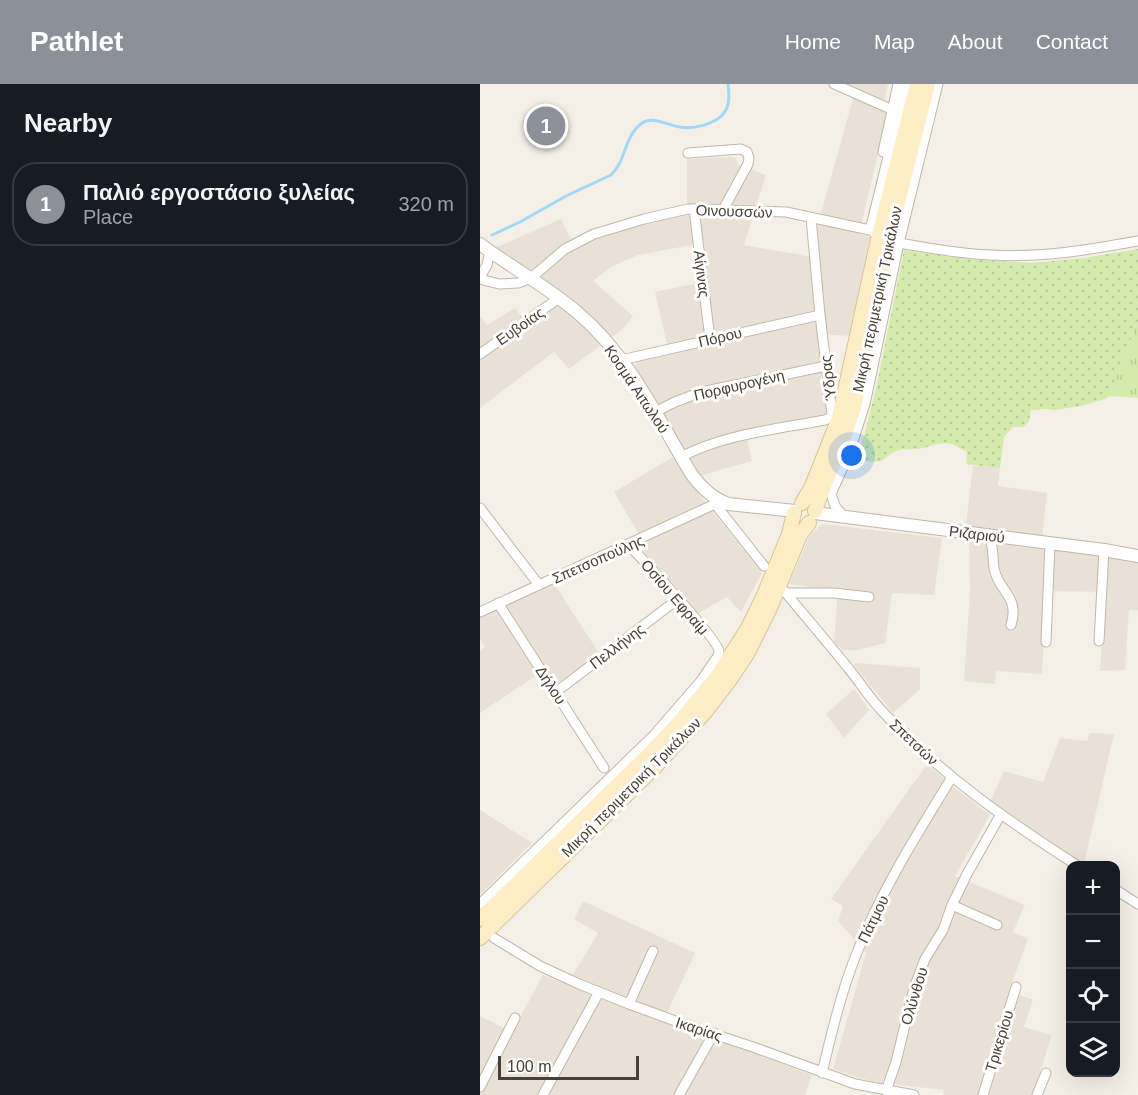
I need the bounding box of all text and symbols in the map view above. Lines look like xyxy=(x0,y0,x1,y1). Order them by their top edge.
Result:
text: Pathlet xyxy=(30,26,123,57)
text: Home xyxy=(785,30,841,53)
text: Map xyxy=(874,30,915,53)
text: About xyxy=(948,30,1003,53)
text: Contact xyxy=(1036,30,1108,53)
pin: 1 xyxy=(526,104,566,148)
text: Nearby xyxy=(24,108,112,138)
text: Παλιό εργοστάσιο ξυλείας xyxy=(83,180,355,205)
text: 1 xyxy=(40,193,51,215)
text: 320 m xyxy=(398,193,454,215)
street label: Οινουσσών xyxy=(695,201,773,221)
street label: Μικρή περιμετρική Τρικάλων xyxy=(849,204,905,394)
text: Place xyxy=(83,206,133,228)
street label: Αίγινας xyxy=(691,249,713,299)
street label: Ευβοίας xyxy=(493,303,547,349)
street label: Πόρου xyxy=(697,324,743,350)
street label: Κοσμά Αιτωλού xyxy=(601,342,673,436)
street label: Ύδρας xyxy=(817,354,839,402)
street label: Πορφυρογένη xyxy=(692,366,786,404)
your location xyxy=(837,441,866,470)
street label: Ριζαριού xyxy=(948,522,1006,546)
street label: Σπετσοπούλης xyxy=(550,531,646,587)
street label: Οσίου Εφραίμ xyxy=(638,556,712,638)
street label: Πελλήνης xyxy=(586,620,648,672)
street label: Δήλου xyxy=(532,663,570,707)
street label: Μικρή περιμετρική Τρικάλων xyxy=(558,714,704,860)
street label: Σπετσών xyxy=(886,715,942,769)
map controls xyxy=(1066,861,1120,1077)
button: + xyxy=(1066,861,1120,915)
street label: Πάτμου xyxy=(854,893,892,945)
button: − xyxy=(1066,915,1120,969)
street label: Ολύνθου xyxy=(897,965,931,1027)
button: locate xyxy=(1066,969,1120,1023)
street label: Τρικερίου xyxy=(982,1008,1016,1074)
street label: Ικαρίας xyxy=(674,1014,724,1044)
button: layers xyxy=(1066,1023,1120,1077)
scale bar xyxy=(498,1053,639,1080)
text: 100 m xyxy=(507,1058,551,1075)

